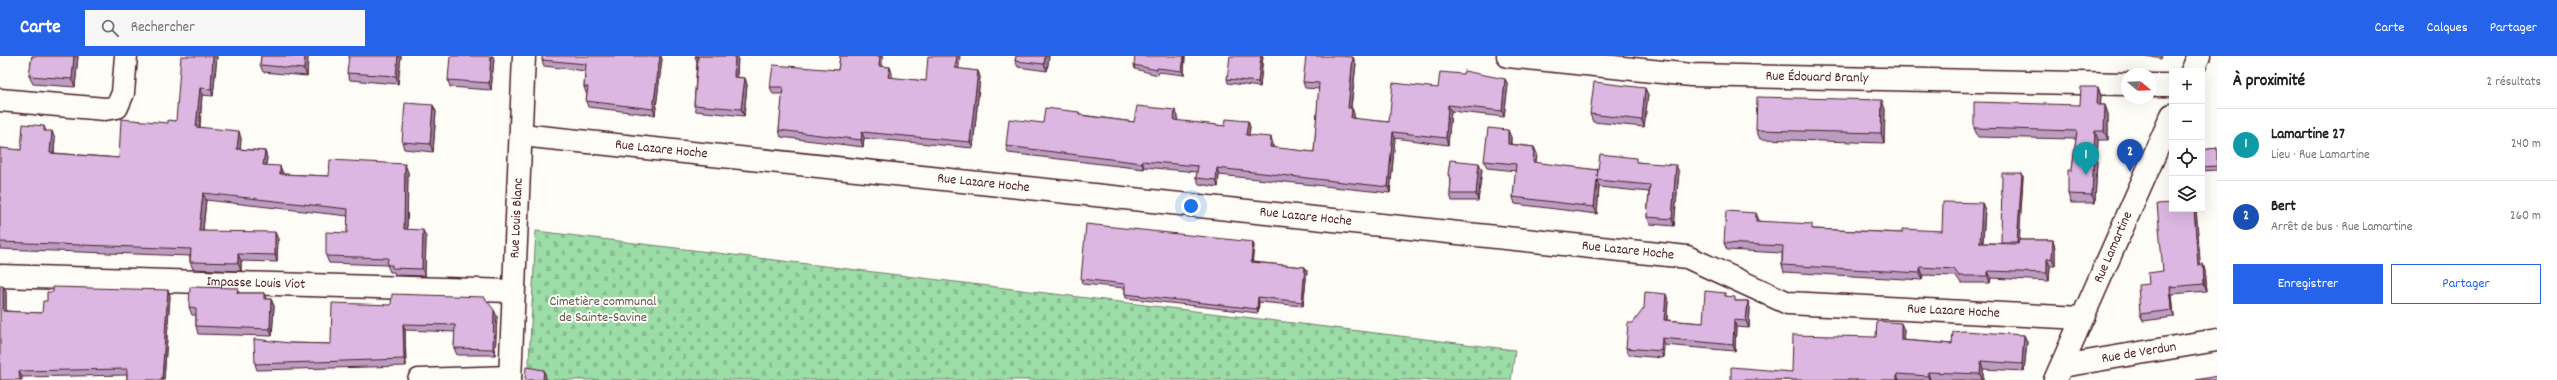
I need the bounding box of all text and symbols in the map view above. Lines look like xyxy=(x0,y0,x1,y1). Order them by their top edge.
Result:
search box xyxy=(85,10,365,46)
text: Carte xyxy=(20,15,61,42)
icon: search xyxy=(99,17,121,39)
text: Rechercher xyxy=(131,17,195,39)
text: Carte xyxy=(2375,18,2405,38)
text: Calques xyxy=(2427,18,2468,38)
text: Partager xyxy=(2490,18,2537,38)
street label: Rue Édouard Branly xyxy=(1765,67,1869,89)
north arrow xyxy=(2121,68,2157,104)
map controls xyxy=(2169,68,2205,212)
button: + xyxy=(2169,68,2205,104)
text: À proximité xyxy=(2233,70,2305,94)
text: 2 résultats xyxy=(2487,73,2541,92)
button: − xyxy=(2169,104,2205,140)
text: Lamartine 27 xyxy=(2271,124,2345,146)
street label: Rue Lazare Hoche xyxy=(614,135,708,164)
text: 1 xyxy=(2245,135,2247,154)
text: 240 m xyxy=(2511,135,2541,154)
pin: 2 xyxy=(2117,139,2143,172)
button: locate xyxy=(2169,140,2205,176)
pin: 1 xyxy=(2073,142,2099,175)
text: Lieu · Rue Lamartine xyxy=(2271,146,2370,165)
street label: Rue Lazare Hoche xyxy=(936,169,1031,198)
button: layers xyxy=(2169,176,2205,212)
street label: Rue Louis Blanc xyxy=(505,177,529,259)
your location xyxy=(1181,196,1201,216)
text: Bert xyxy=(2271,196,2296,218)
street label: Rue Lazare Hoche xyxy=(1259,202,1353,232)
text: 2 xyxy=(2243,207,2249,226)
text: 260 m xyxy=(2510,207,2541,226)
street label: Rue Lamartine xyxy=(2089,208,2138,286)
text: Arrêt de bus · Rue Lamartine xyxy=(2271,218,2412,237)
street label: Rue Lazare Hoche xyxy=(1581,236,1675,266)
button: Enregistrer xyxy=(2233,264,2383,304)
button: Partager xyxy=(2391,264,2541,304)
street label: Impasse Louis Viot xyxy=(206,272,305,295)
park label: Cimetière communal de Sainte-Savine xyxy=(549,292,657,328)
street label: Rue Lazare Hoche xyxy=(1907,299,2000,324)
street label: Rue de Verdun xyxy=(2100,337,2178,369)

